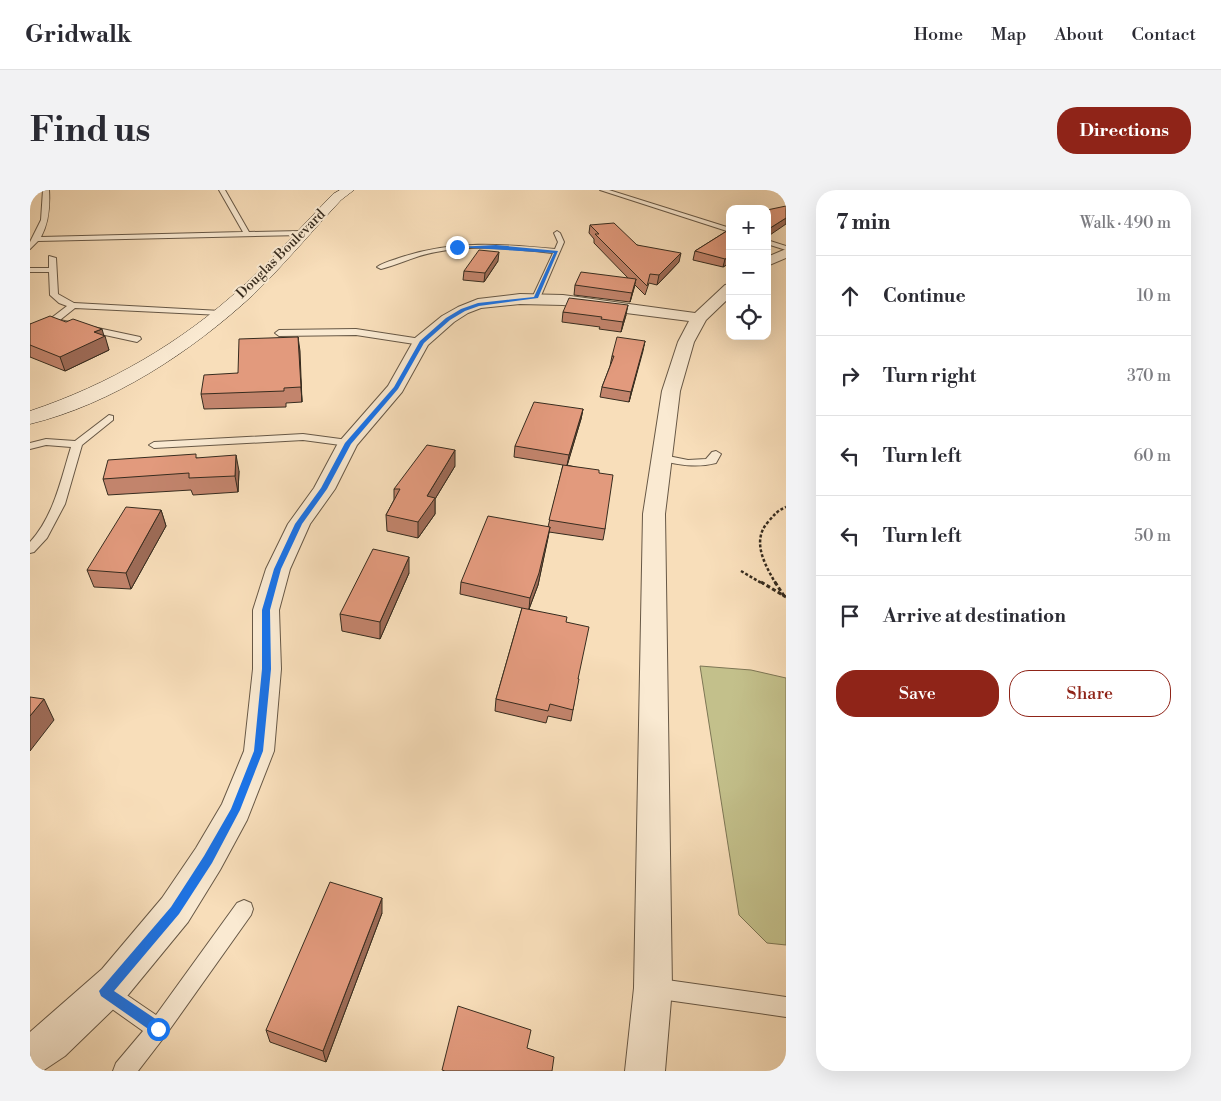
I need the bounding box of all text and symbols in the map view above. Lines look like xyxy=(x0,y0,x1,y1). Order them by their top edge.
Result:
text: Gridwalk xyxy=(25,20,132,50)
text: Home xyxy=(914,23,963,46)
text: Map xyxy=(991,23,1027,46)
text: About xyxy=(1055,23,1104,46)
text: Contact xyxy=(1132,23,1196,46)
button: Directions xyxy=(1057,107,1191,154)
text: Find us xyxy=(30,109,150,152)
map controls xyxy=(726,205,771,340)
button: + xyxy=(726,205,771,250)
street label: Douglas Boulevard xyxy=(233,206,329,302)
text: 7 min xyxy=(836,210,890,236)
text: Walk · 490 m xyxy=(1080,213,1171,233)
route end xyxy=(446,236,469,259)
button: − xyxy=(726,250,771,295)
icon: ahead xyxy=(836,282,864,310)
text: Continue xyxy=(883,284,966,308)
text: 10 m xyxy=(1137,286,1171,306)
button: locate xyxy=(726,295,771,340)
icon: right xyxy=(836,362,864,390)
text: Turn right xyxy=(883,364,976,388)
text: 370 m xyxy=(1127,366,1171,386)
icon: left xyxy=(836,442,864,470)
text: Turn left xyxy=(883,444,962,468)
text: 60 m xyxy=(1133,446,1171,466)
icon: left xyxy=(836,522,864,550)
text: Turn left xyxy=(883,524,962,548)
text: 50 m xyxy=(1134,526,1171,546)
icon: arrive xyxy=(836,602,864,630)
text: Arrive at destination xyxy=(883,604,1066,628)
button: Save xyxy=(836,670,999,717)
button: Share xyxy=(1009,670,1171,717)
route start xyxy=(147,1018,170,1041)

